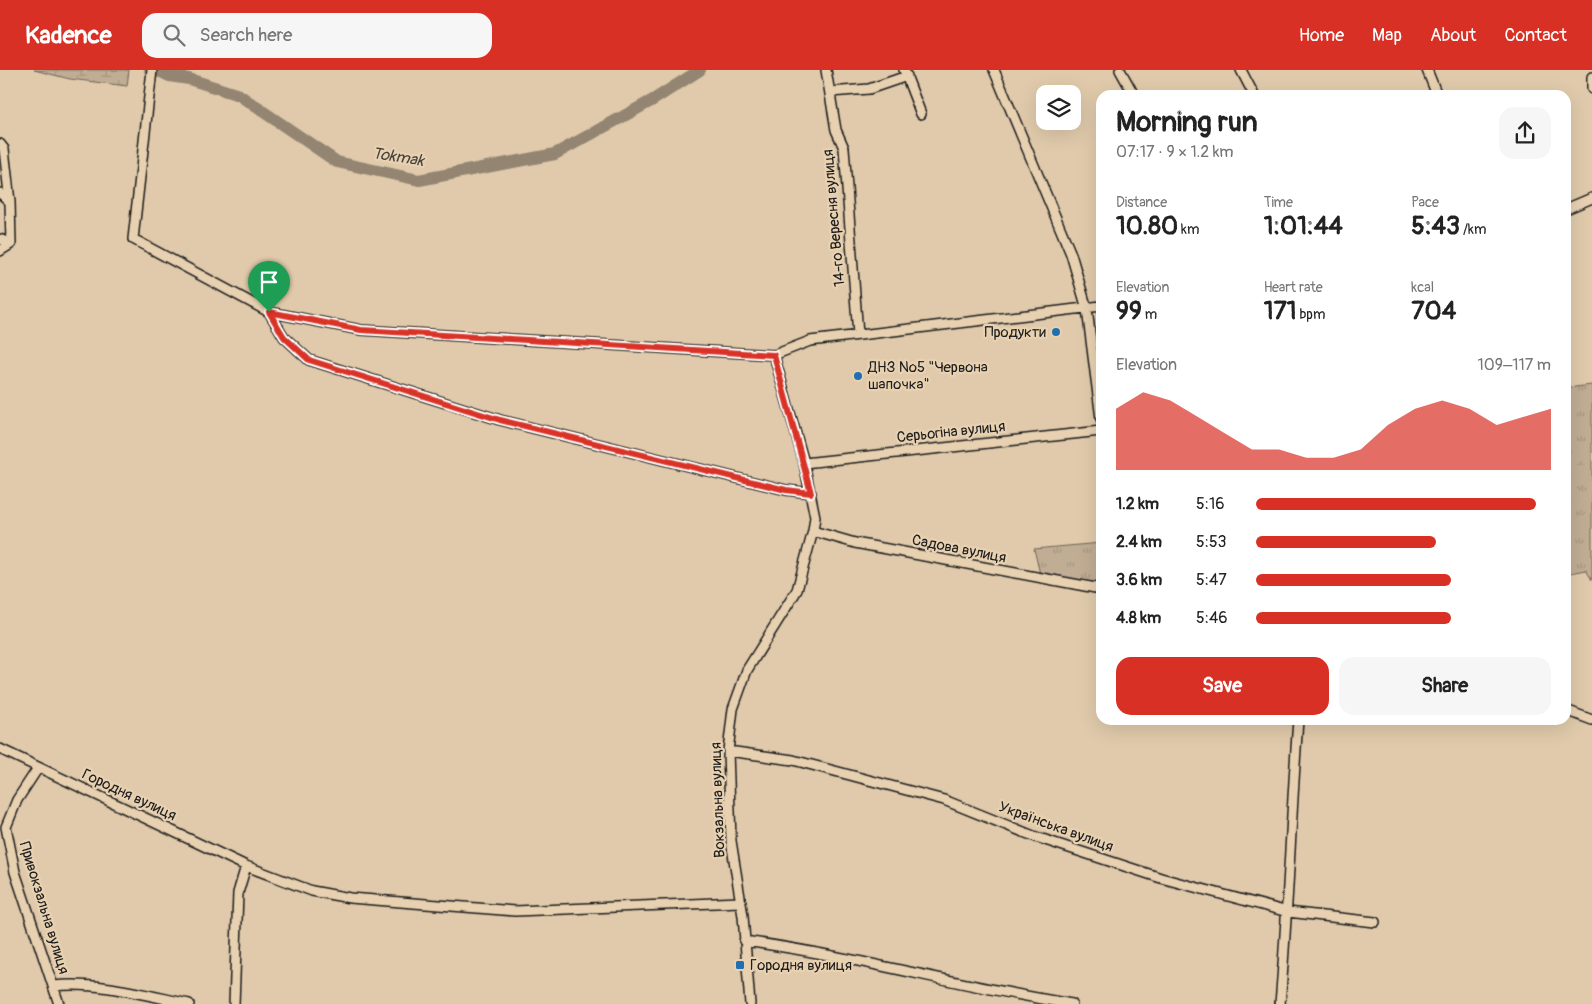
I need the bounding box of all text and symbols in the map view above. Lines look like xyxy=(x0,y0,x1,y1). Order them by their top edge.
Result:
search box xyxy=(142,13,492,58)
text: Kadence xyxy=(25,21,112,50)
icon: search xyxy=(160,21,188,49)
text: Search here xyxy=(200,23,292,47)
text: Home xyxy=(1299,24,1344,47)
text: Map xyxy=(1372,24,1402,47)
text: About xyxy=(1430,24,1476,47)
text: Contact xyxy=(1504,24,1567,47)
map controls xyxy=(1036,85,1081,130)
button: layers xyxy=(1036,85,1081,130)
text: Morning run xyxy=(1116,105,1258,140)
button: share xyxy=(1499,107,1551,159)
text: 07:17 · 9 × 1.2 km xyxy=(1116,142,1234,162)
water label: Tokmak xyxy=(371,143,426,171)
street label: 14-го Вересня вулиця xyxy=(819,148,849,288)
text: Distance xyxy=(1116,194,1167,211)
text: Time xyxy=(1264,194,1293,211)
text: Pace xyxy=(1411,194,1439,211)
text: 10.80 xyxy=(1116,211,1178,242)
text: 1:01:44 xyxy=(1264,211,1343,242)
text: 5:43 xyxy=(1411,211,1460,242)
text: km xyxy=(1178,221,1199,238)
text: /km xyxy=(1460,221,1486,238)
pin xyxy=(248,261,290,312)
icon: arrive xyxy=(255,268,283,296)
text: Elevation xyxy=(1116,279,1169,296)
text: Heart rate xyxy=(1264,279,1323,296)
text: kcal xyxy=(1411,279,1434,296)
text: 99 xyxy=(1116,296,1142,327)
text: 171 xyxy=(1264,296,1296,327)
text: 704 xyxy=(1411,296,1456,327)
text: m xyxy=(1142,306,1157,323)
text: bpm xyxy=(1296,306,1325,323)
place label: Продукти xyxy=(985,323,1046,342)
marker: Продукти xyxy=(1050,326,1062,338)
text: Elevation xyxy=(1116,355,1177,375)
text: 109–117 m xyxy=(1477,355,1551,375)
place label: ДНЗ №5 "Червона шапочка" xyxy=(867,358,988,394)
marker: ДНЗ №5 "Червона шапочка" xyxy=(852,370,864,382)
street label: Серьогіна вулиця xyxy=(896,417,1006,447)
text: 1.2 km xyxy=(1116,494,1159,514)
text: 5:16 xyxy=(1196,494,1225,514)
street label: Садова вулиця xyxy=(910,531,1008,567)
text: 2.4 km xyxy=(1116,532,1162,552)
text: 5:53 xyxy=(1196,532,1227,552)
text: 3.6 km xyxy=(1116,570,1162,590)
text: 5:47 xyxy=(1196,570,1227,590)
text: 4.8 km xyxy=(1116,608,1161,628)
text: 5:46 xyxy=(1196,608,1228,628)
button: Save xyxy=(1116,657,1329,715)
button: Share xyxy=(1339,657,1551,715)
street label: Вокзальна вулиця xyxy=(706,742,730,858)
street label: Городня вулиця xyxy=(79,765,179,825)
street label: Українська вулиця xyxy=(996,797,1116,857)
street label: Привокзальна вулиця xyxy=(15,839,73,977)
place label: Городня вулиця xyxy=(750,956,852,975)
marker: Городня вулиця xyxy=(734,959,746,971)

